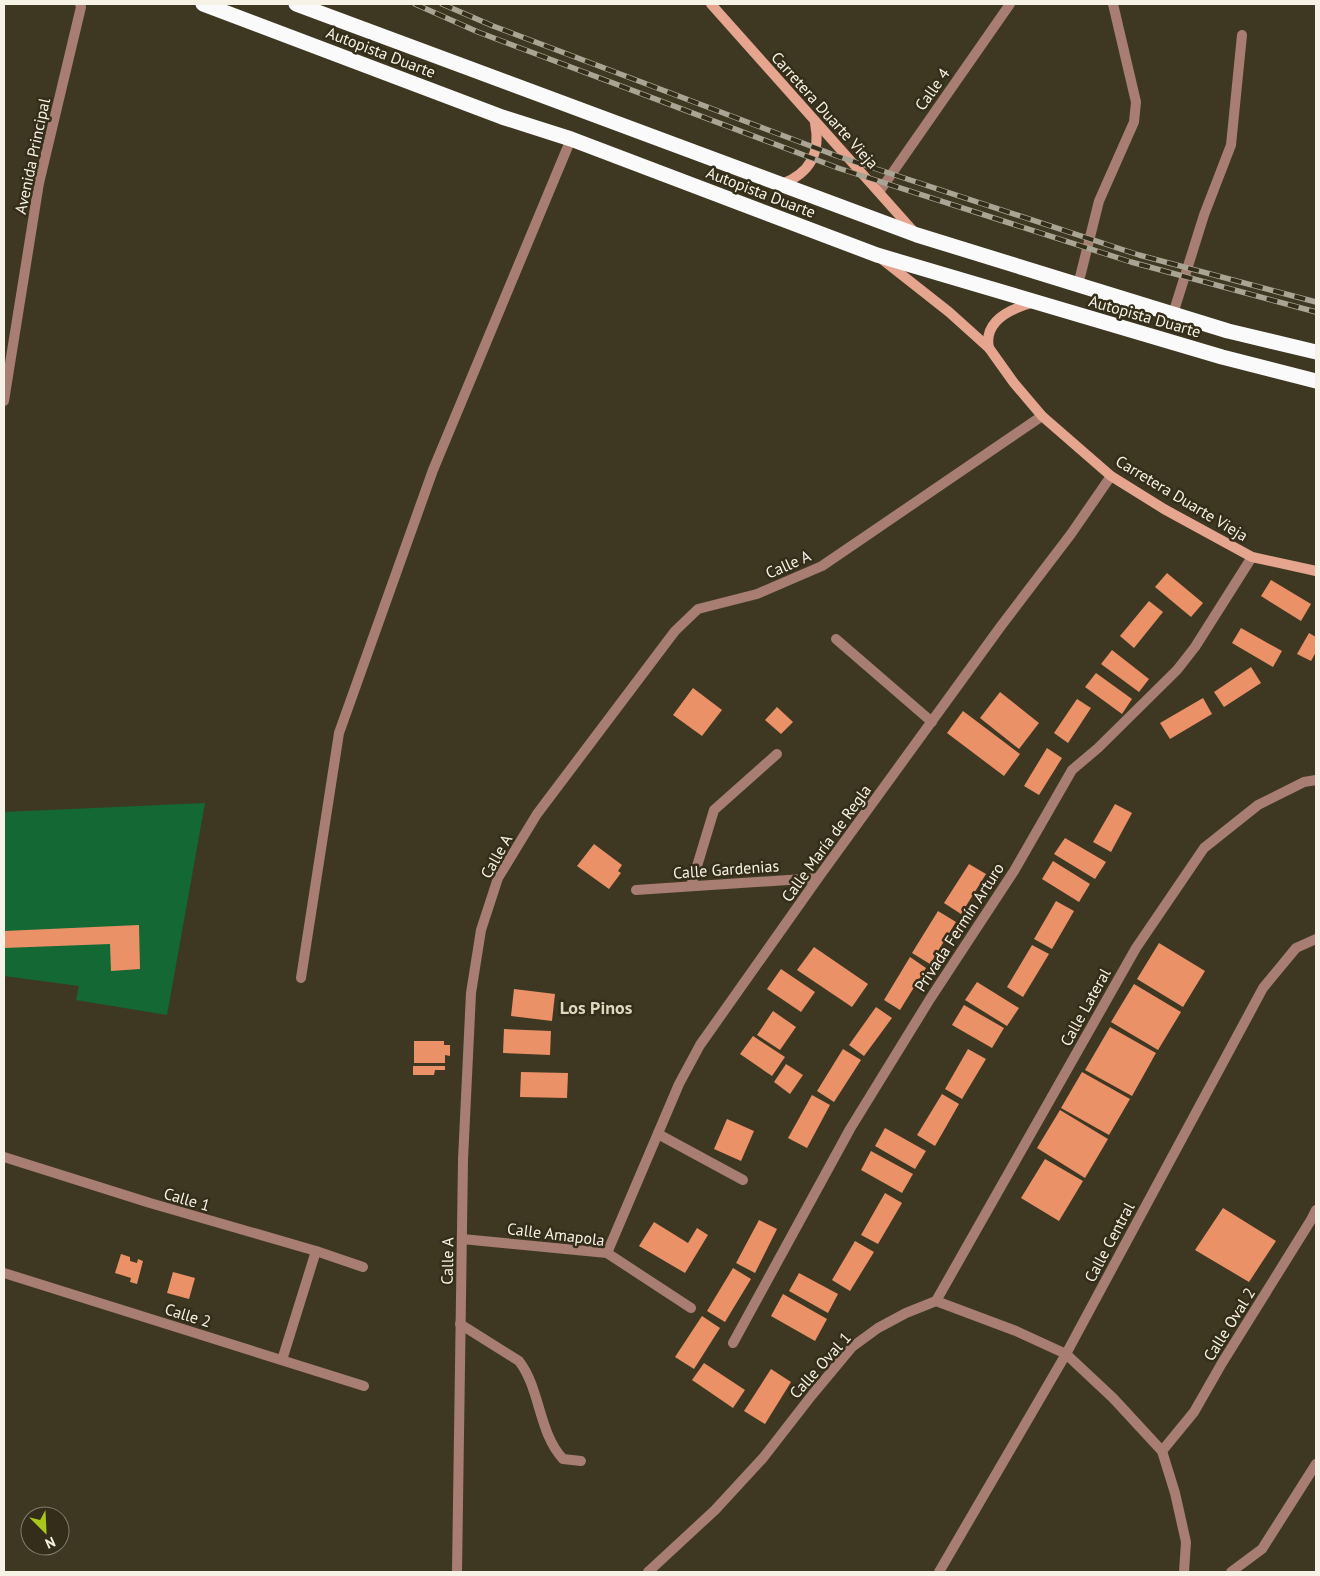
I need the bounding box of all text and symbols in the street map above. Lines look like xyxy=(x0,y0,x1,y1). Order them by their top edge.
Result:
street label: Autopista Duarte xyxy=(324,22,438,82)
street label: Carretera Duarte Vieja xyxy=(767,47,883,173)
street label: Calle 4 xyxy=(910,64,954,114)
street label: Avenida Principal xyxy=(10,96,54,216)
street label: Autopista Duarte xyxy=(704,162,818,222)
street label: Autopista Duarte xyxy=(1087,290,1203,342)
street label: Carretera Duarte Vieja xyxy=(1112,451,1252,545)
street label: Calle A xyxy=(762,545,814,583)
street label: Calle María de Regla xyxy=(777,780,875,906)
street label: Calle A xyxy=(476,830,517,882)
street label: Calle Gardenias xyxy=(672,855,780,883)
street label: Privada Fermín Arturo xyxy=(910,859,1008,995)
street label: Calle Lateral xyxy=(1055,964,1115,1049)
district label: Los Pinos xyxy=(560,996,633,1019)
street label: Calle 1 xyxy=(162,1183,212,1215)
street label: Calle Central xyxy=(1080,1198,1139,1285)
street label: Calle Amapola xyxy=(506,1218,606,1250)
street label: Calle A xyxy=(437,1237,457,1285)
street label: Calle Oval 2 xyxy=(1199,1284,1259,1364)
street label: Calle 2 xyxy=(162,1299,214,1331)
street label: Calle Oval 1 xyxy=(785,1328,855,1402)
north arrow xyxy=(20,1506,70,1556)
text: N xyxy=(42,1533,58,1553)

